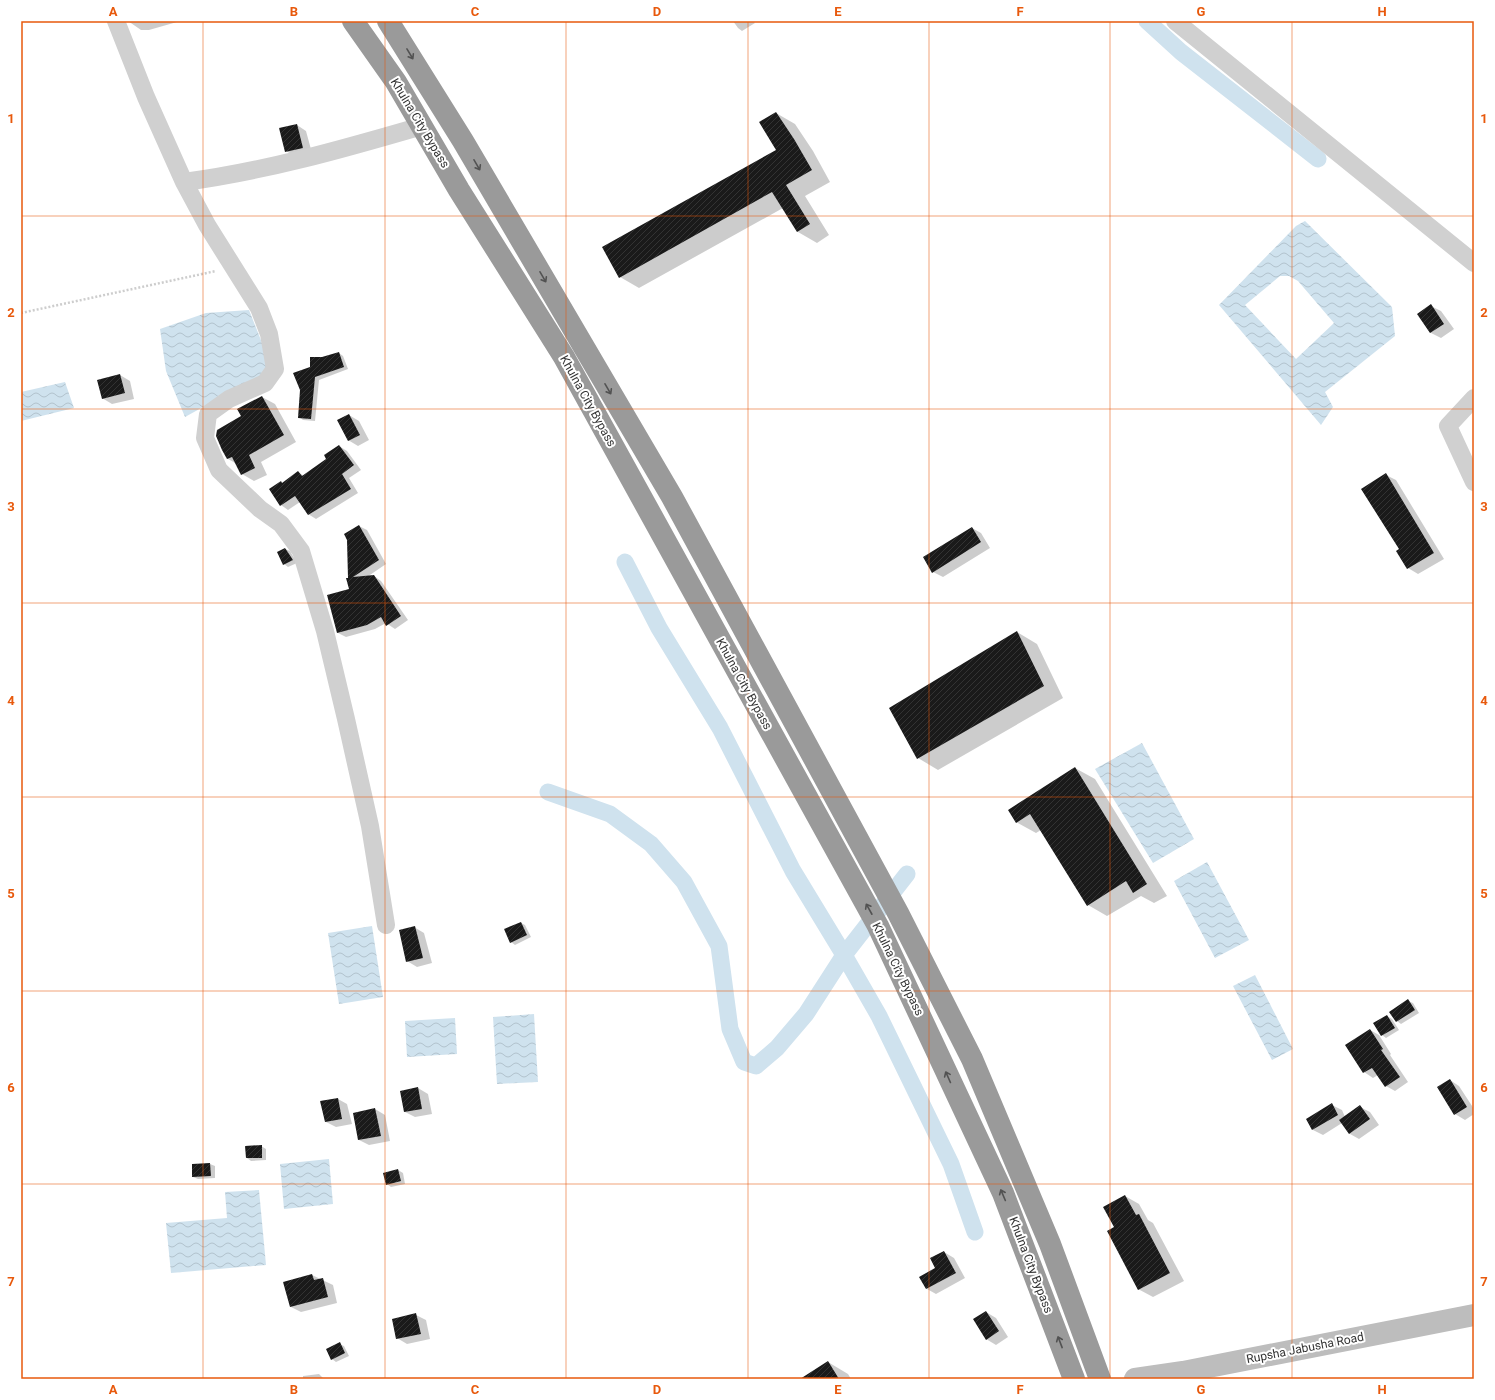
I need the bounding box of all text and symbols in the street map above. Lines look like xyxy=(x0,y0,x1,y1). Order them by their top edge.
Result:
text: A xyxy=(109,4,118,19)
text: B xyxy=(290,4,298,19)
text: C xyxy=(471,4,480,19)
text: D xyxy=(653,4,661,19)
text: E xyxy=(834,4,842,19)
text: F xyxy=(1016,4,1024,19)
text: G xyxy=(1197,4,1206,19)
text: H xyxy=(1377,4,1387,19)
one-way arrow xyxy=(406,48,414,60)
street label: Khulna City Bypass xyxy=(388,76,452,170)
text: 1 xyxy=(7,111,15,126)
text: 1 xyxy=(1480,111,1488,126)
one-way arrow xyxy=(473,159,481,171)
one-way arrow xyxy=(539,271,547,283)
text: 2 xyxy=(7,305,15,320)
text: 2 xyxy=(1480,305,1488,320)
street label: Khulna City Bypass xyxy=(557,353,619,449)
one-way arrow xyxy=(605,383,613,395)
text: 3 xyxy=(7,499,15,514)
text: 3 xyxy=(1480,499,1488,514)
street label: Khulna City Bypass xyxy=(713,636,775,732)
text: 4 xyxy=(7,693,15,708)
text: 4 xyxy=(1480,693,1488,708)
text: 5 xyxy=(7,886,15,901)
text: 5 xyxy=(1480,886,1488,901)
one-way arrow xyxy=(864,903,872,915)
street label: Khulna City Bypass xyxy=(869,920,927,1018)
one-way arrow xyxy=(944,1072,951,1084)
text: 6 xyxy=(7,1080,15,1095)
text: 6 xyxy=(1480,1080,1488,1095)
one-way arrow xyxy=(999,1190,1007,1202)
street label: Khulna City Bypass xyxy=(1006,1215,1056,1315)
text: 7 xyxy=(7,1274,15,1289)
text: 7 xyxy=(1480,1274,1488,1289)
street label: Rupsha Jabusha Road xyxy=(1245,1330,1365,1366)
one-way arrow xyxy=(1056,1337,1064,1349)
text: A xyxy=(109,1382,118,1397)
text: B xyxy=(290,1382,298,1397)
text: C xyxy=(471,1382,480,1397)
text: D xyxy=(653,1382,661,1397)
text: E xyxy=(834,1382,842,1397)
text: F xyxy=(1016,1382,1024,1397)
text: G xyxy=(1197,1382,1206,1397)
text: H xyxy=(1377,1382,1387,1397)

